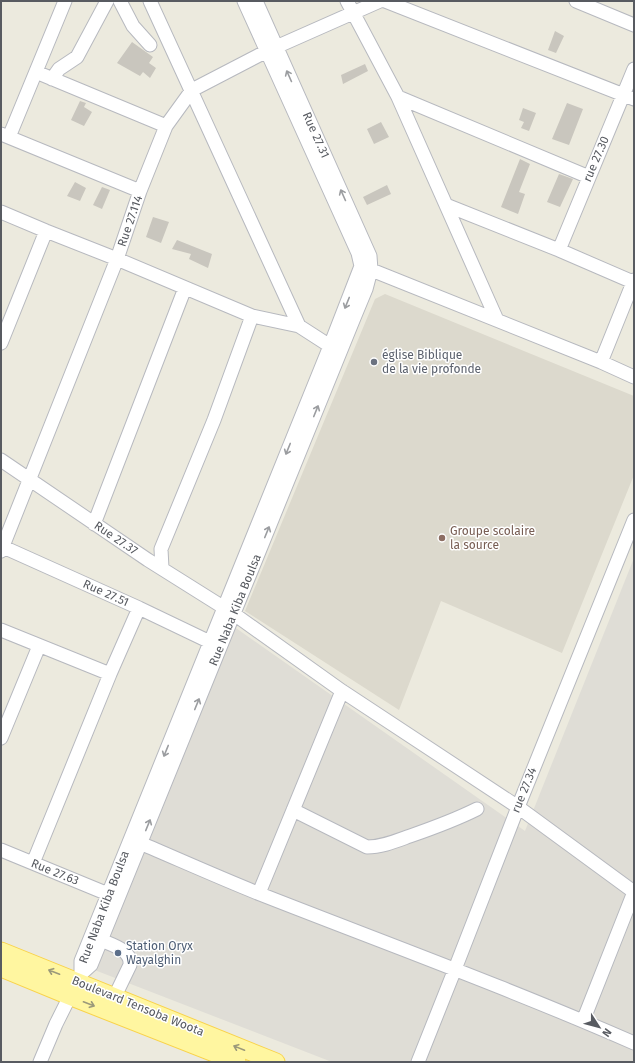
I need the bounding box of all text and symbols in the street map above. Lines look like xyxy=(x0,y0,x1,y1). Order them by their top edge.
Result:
one-way arrow xyxy=(285,71,292,83)
street label: Rue 27.31 xyxy=(300,110,332,160)
street label: rue 27.30 xyxy=(580,134,612,184)
one-way arrow xyxy=(338,189,346,201)
street label: Rue 27.114 xyxy=(115,193,146,249)
one-way arrow xyxy=(343,296,350,308)
place label: église Biblique de la vie profonde xyxy=(382,348,481,376)
marker: église Biblique de la vie profonde xyxy=(369,357,379,367)
one-way arrow xyxy=(312,406,320,418)
one-way arrow xyxy=(283,443,291,455)
street label: Rue 27.37 xyxy=(92,518,140,558)
place label: Groupe scolaire la source xyxy=(450,524,535,552)
one-way arrow xyxy=(264,526,271,538)
marker: Groupe scolaire la source xyxy=(437,533,447,543)
street label: Rue Naba Kiba Boulsa xyxy=(206,552,264,668)
street label: Rue 27.51 xyxy=(81,577,131,609)
one-way arrow xyxy=(193,699,201,711)
one-way arrow xyxy=(161,745,169,757)
street label: rue 27.34 xyxy=(509,765,540,815)
one-way arrow xyxy=(144,819,152,831)
street label: Rue Naba Kiba Boulsa xyxy=(76,849,132,965)
street label: Rue 27.63 xyxy=(29,856,81,888)
place label: Station Oryx Wayalghin xyxy=(126,939,193,967)
marker: Station Oryx Wayalghin xyxy=(113,948,123,958)
one-way arrow xyxy=(49,967,61,975)
street label: Boulevard Tensoba Woota xyxy=(70,973,206,1039)
one-way arrow xyxy=(82,1001,94,1008)
north arrow xyxy=(579,1007,619,1047)
text: N xyxy=(599,1026,614,1039)
one-way arrow xyxy=(234,1043,246,1051)

